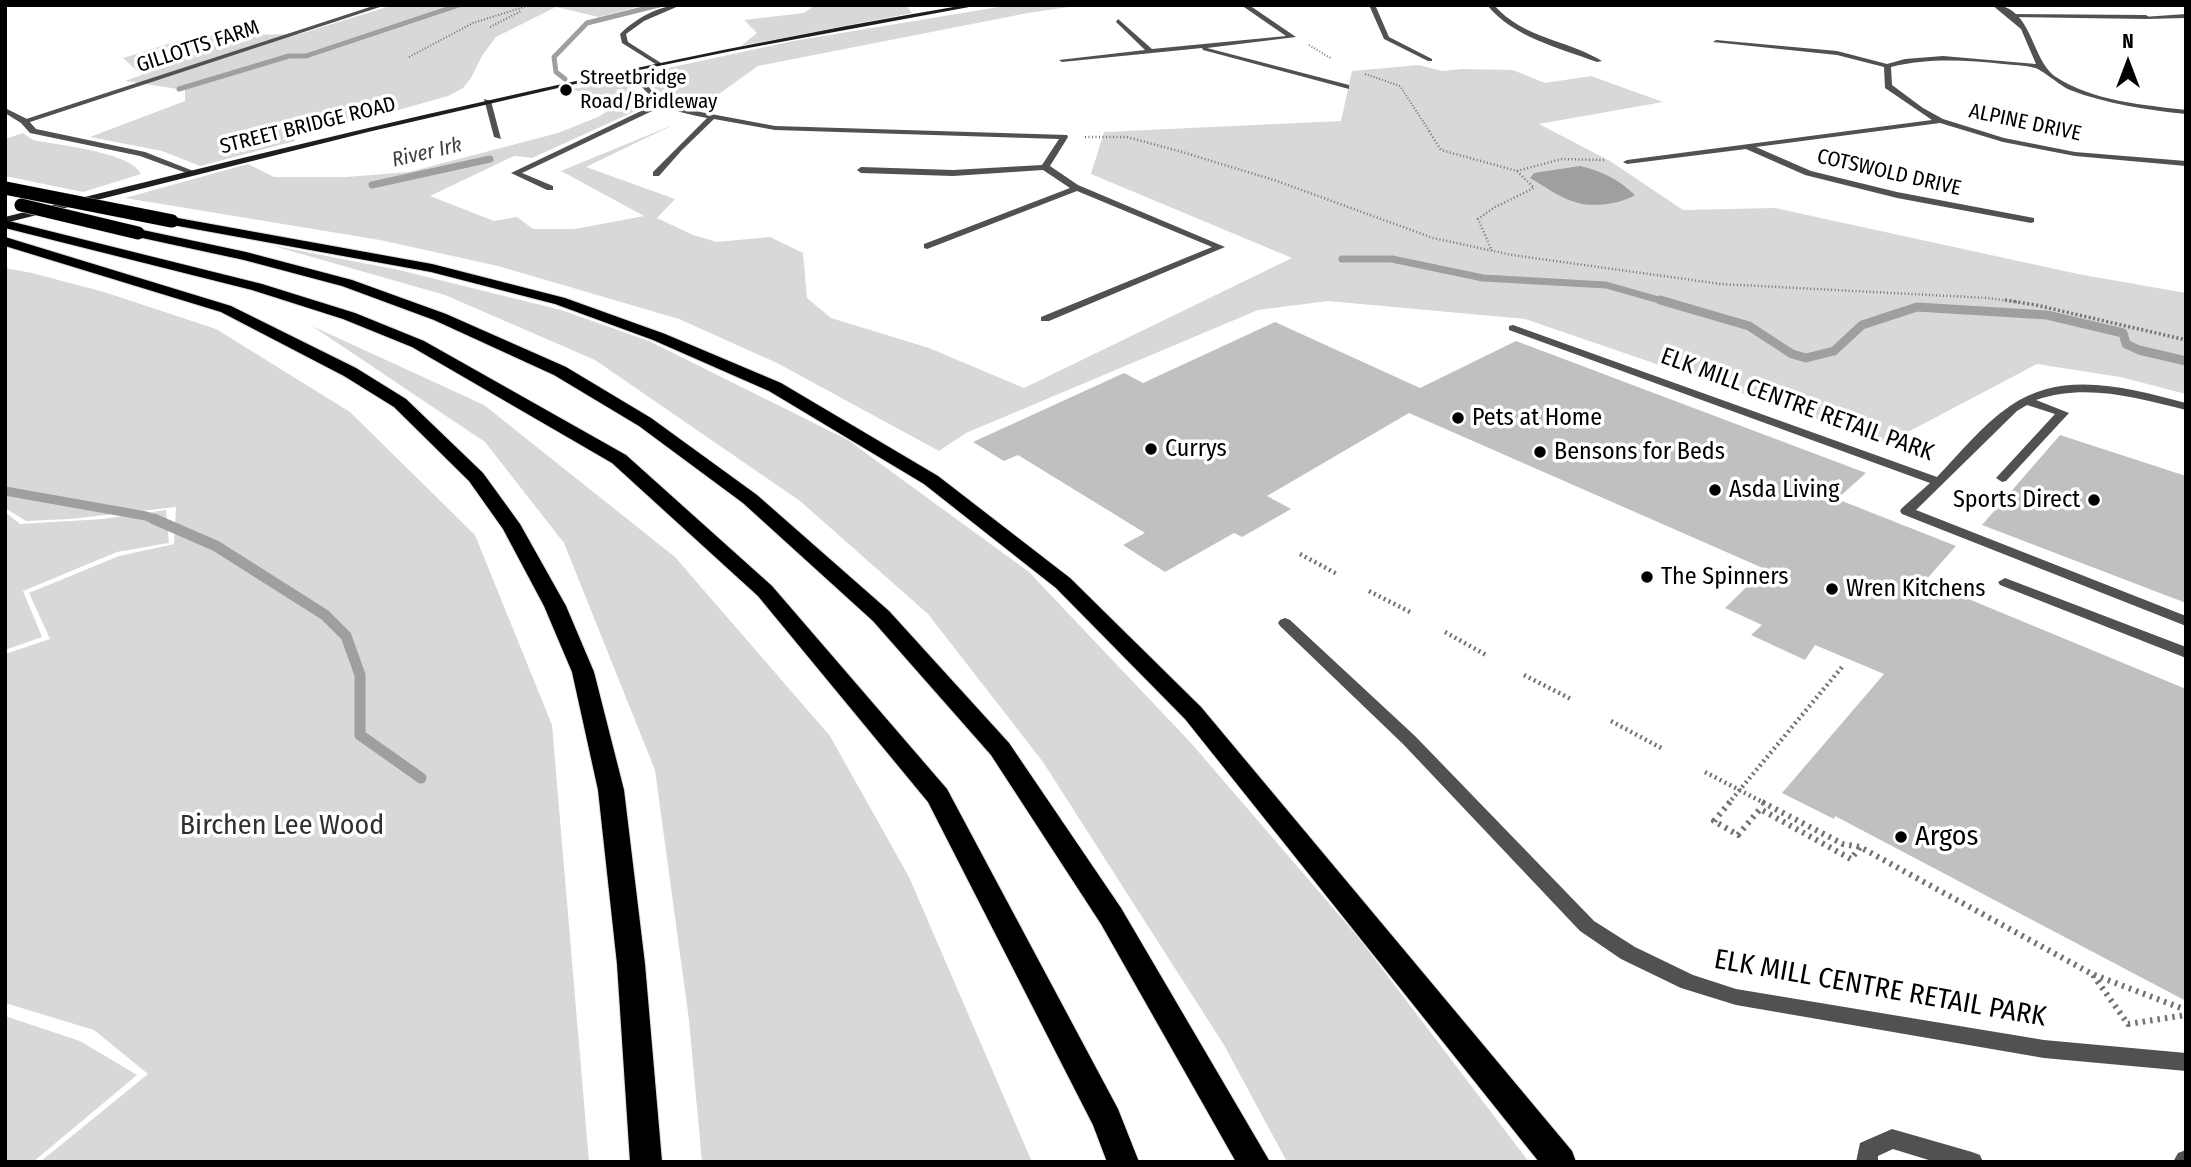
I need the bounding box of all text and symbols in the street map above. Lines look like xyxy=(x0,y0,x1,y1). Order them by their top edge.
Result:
street label: GILLOTTS FARM xyxy=(133,15,263,79)
north arrow xyxy=(2093,28,2163,98)
text: N xyxy=(2122,30,2134,53)
place label: Streetbridge Road/Bridleway xyxy=(580,65,717,115)
marker: Streetbridge Road/Bridleway xyxy=(558,82,574,98)
street label: STREET BRIDGE ROAD xyxy=(217,92,399,160)
street label: ALPINE DRIVE xyxy=(1967,99,2083,147)
water label: River Irk xyxy=(389,133,465,173)
street label: COTSWOLD DRIVE xyxy=(1814,144,1964,202)
street label: ELK MILL CENTRE RETAIL PARK xyxy=(1657,342,1937,468)
place label: Pets at Home xyxy=(1472,404,1602,432)
marker: Pets at Home xyxy=(1450,410,1466,426)
place label: Currys xyxy=(1165,435,1227,463)
place label: Bensons for Beds xyxy=(1554,438,1725,466)
marker: Currys xyxy=(1143,441,1159,457)
marker: Bensons for Beds xyxy=(1532,444,1548,460)
place label: Asda Living xyxy=(1729,476,1839,504)
marker: Asda Living xyxy=(1707,482,1723,498)
place label: Sports Direct xyxy=(1953,486,2080,514)
marker: Sports Direct xyxy=(2086,492,2102,508)
place label: The Spinners xyxy=(1661,563,1788,591)
marker: The Spinners xyxy=(1639,569,1655,585)
place label: Wren Kitchens xyxy=(1846,575,1986,603)
marker: Wren Kitchens xyxy=(1824,581,1840,597)
park label: Birchen Lee Wood xyxy=(180,809,384,843)
place label: Argos xyxy=(1915,820,1979,854)
marker: Argos xyxy=(1893,829,1909,845)
street label: ELK MILL CENTRE RETAIL PARK xyxy=(1711,943,2049,1035)

